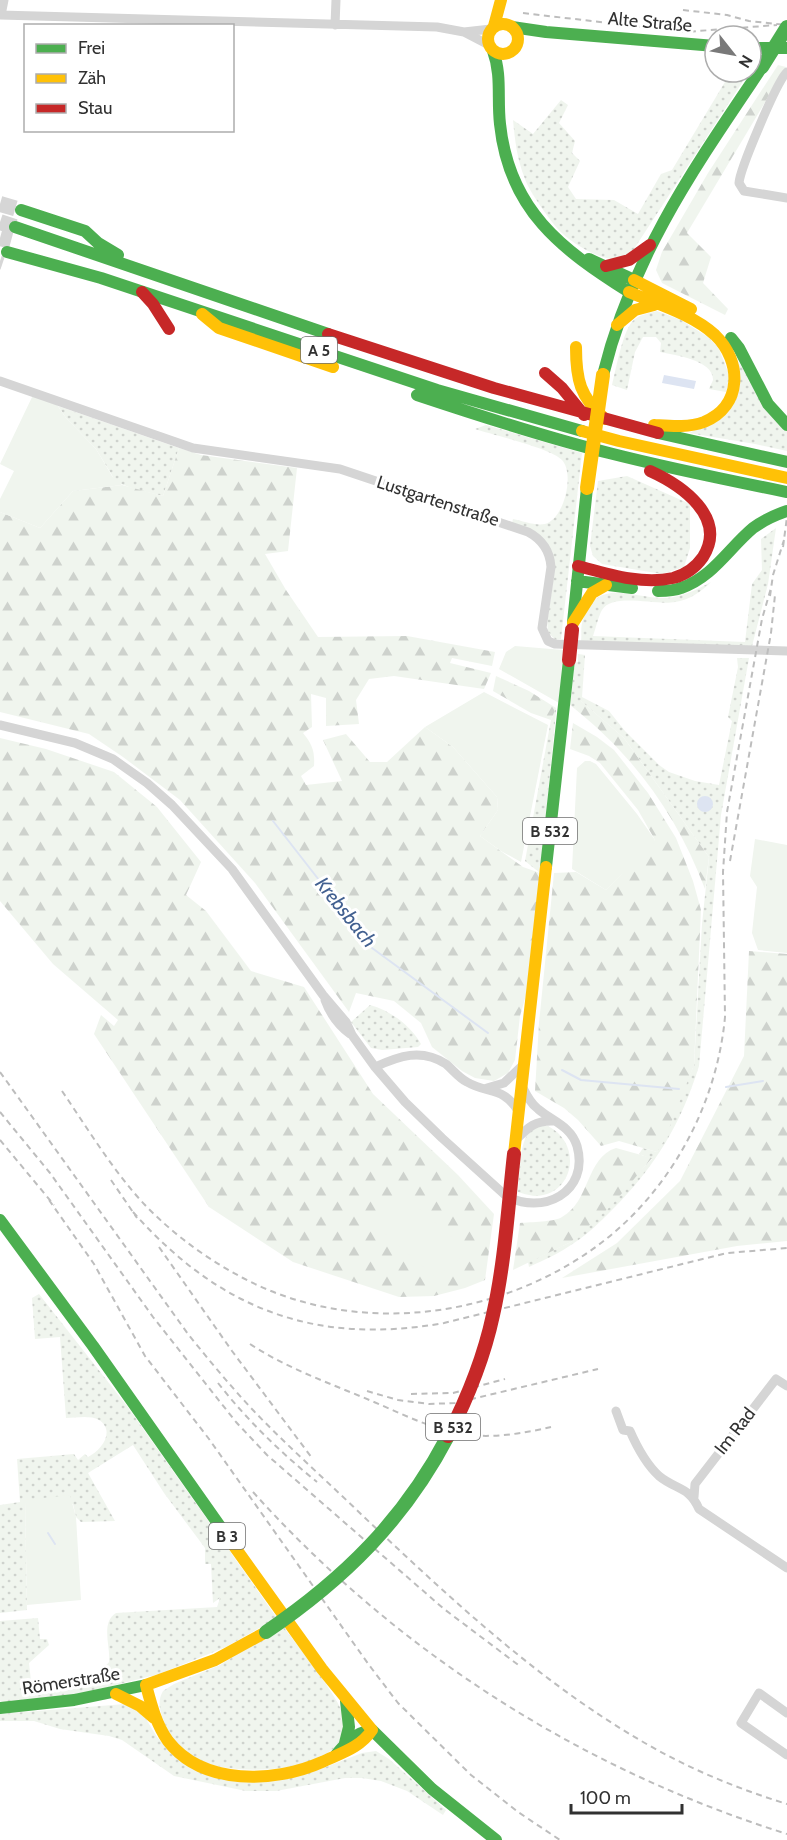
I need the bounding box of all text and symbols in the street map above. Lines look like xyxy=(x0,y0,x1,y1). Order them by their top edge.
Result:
street label: Alte Straße xyxy=(607,7,693,37)
legend xyxy=(24,24,234,132)
north arrow xyxy=(703,24,763,84)
text: Frei xyxy=(78,37,105,59)
text: N xyxy=(734,52,756,71)
text: Zäh xyxy=(78,67,106,89)
text: Stau xyxy=(78,97,112,119)
road number: A 5 xyxy=(301,337,337,363)
street label: Lustgartenstraße xyxy=(374,471,502,531)
road number: B 532 xyxy=(523,818,577,844)
water label: Krebsbach xyxy=(310,872,382,952)
street label: Im Rad xyxy=(710,1403,760,1459)
road number: B 532 xyxy=(426,1414,480,1440)
road number: B 3 xyxy=(209,1523,245,1549)
street label: Römerstraße xyxy=(21,1662,121,1700)
scale bar xyxy=(571,1777,682,1815)
text: 100 m xyxy=(580,1787,631,1809)

